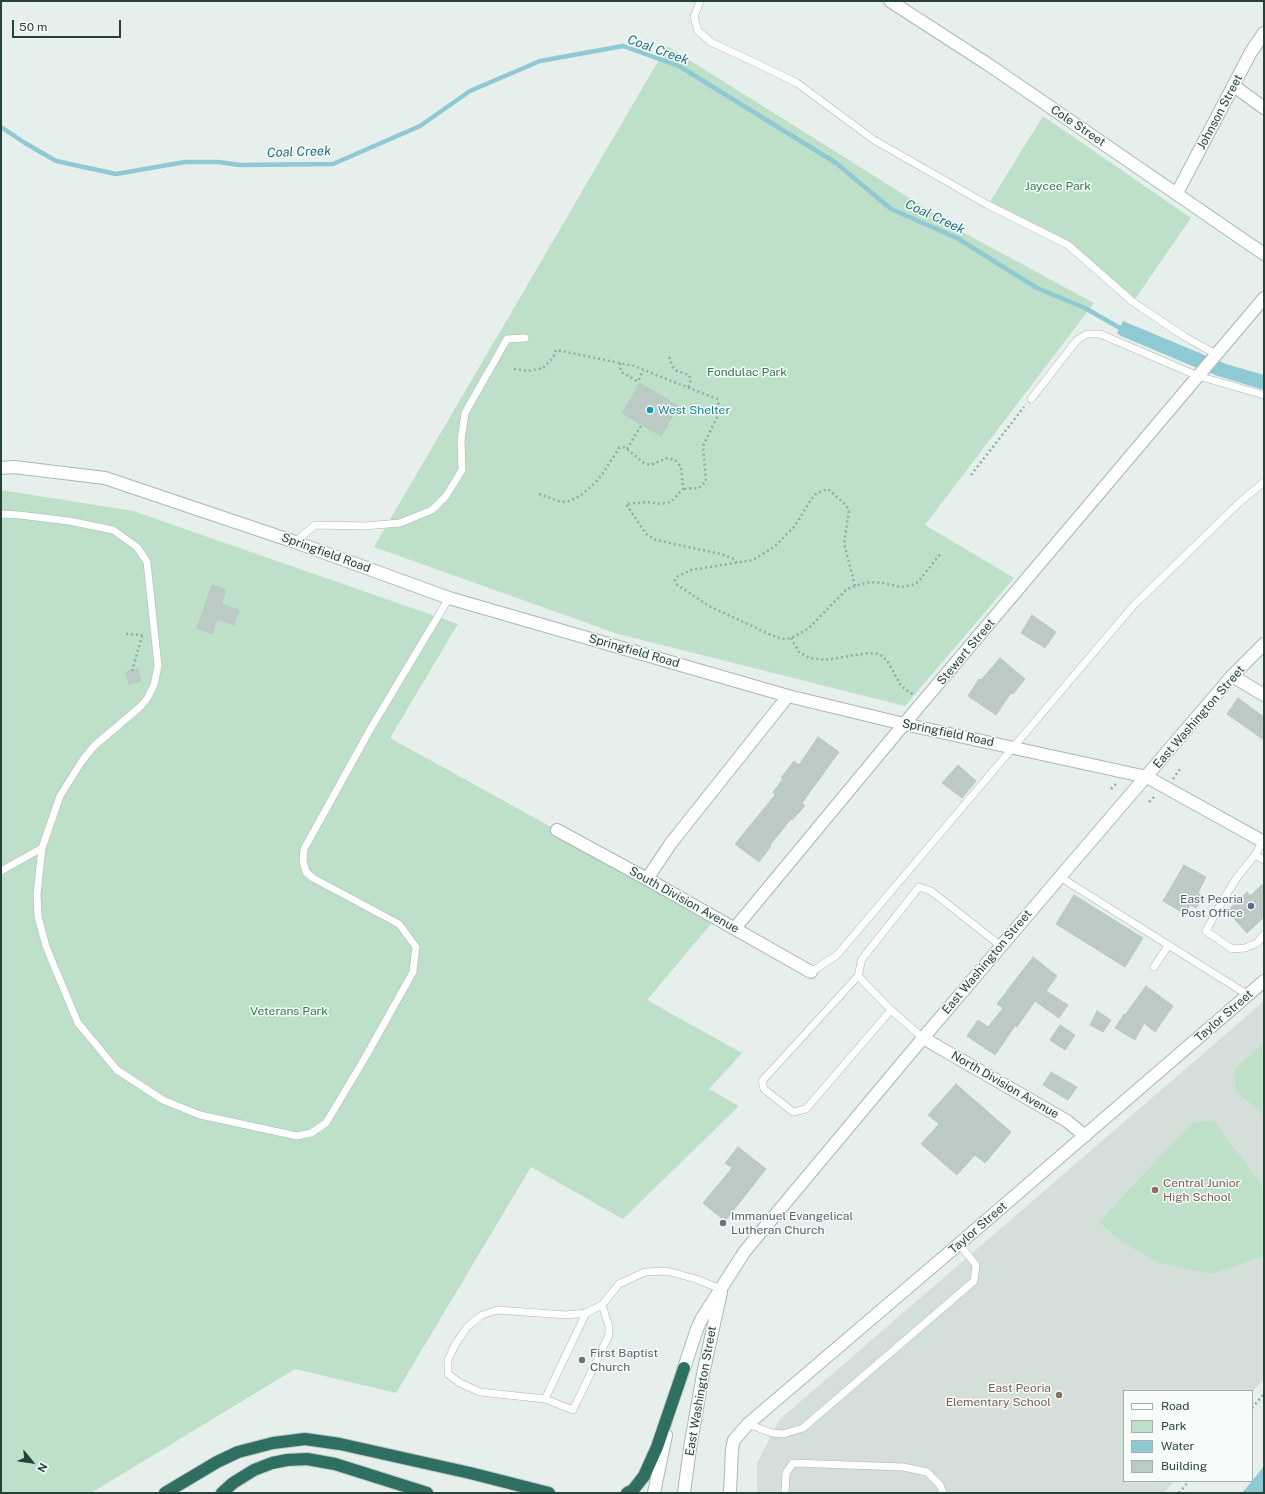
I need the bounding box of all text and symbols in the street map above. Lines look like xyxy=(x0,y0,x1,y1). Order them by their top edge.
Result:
scale bar xyxy=(14,12,123,38)
text: 50 m xyxy=(19,20,47,34)
water label: Coal Creek xyxy=(625,32,691,68)
street label: Johnson Street xyxy=(1194,72,1246,152)
street label: Cole Street xyxy=(1048,102,1108,150)
water label: Coal Creek xyxy=(267,143,331,161)
park label: Jaycee Park xyxy=(1025,179,1091,193)
water label: Coal Creek xyxy=(903,196,967,238)
park label: Fondulac Park xyxy=(707,365,787,379)
place label: West Shelter xyxy=(658,403,730,417)
marker: West Shelter xyxy=(645,405,655,415)
street label: Springfield Road xyxy=(280,530,372,576)
street label: Stewart Street xyxy=(934,616,998,688)
street label: Springfield Road xyxy=(587,631,681,671)
street label: East Washington Street xyxy=(1150,663,1248,771)
street label: Springfield Road xyxy=(901,716,995,750)
street label: South Division Avenue xyxy=(627,864,741,936)
place label: East Peoria Post Office xyxy=(1180,892,1243,920)
marker: East Peoria Post Office xyxy=(1246,901,1256,911)
street label: East Washington Street xyxy=(939,907,1035,1017)
street label: Taylor Street xyxy=(1192,987,1256,1045)
park label: Veterans Park xyxy=(250,1004,328,1018)
street label: North Division Avenue xyxy=(949,1048,1061,1122)
place label: Central Junior High School xyxy=(1163,1176,1240,1204)
marker: Central Junior High School xyxy=(1150,1185,1160,1195)
street label: Taylor Street xyxy=(946,1199,1010,1257)
place label: Immanuel Evangelical Lutheran Church xyxy=(731,1209,853,1237)
marker: Immanuel Evangelical Lutheran Church xyxy=(718,1218,728,1228)
street label: East Washington Street xyxy=(682,1325,720,1457)
place label: First Baptist Church xyxy=(590,1346,658,1374)
marker: First Baptist Church xyxy=(577,1355,587,1365)
place label: East Peoria Elementary School xyxy=(946,1381,1051,1409)
marker: East Peoria Elementary School xyxy=(1054,1390,1064,1400)
legend xyxy=(1123,1390,1253,1482)
text: Road xyxy=(1161,1399,1189,1413)
text: Park xyxy=(1161,1419,1187,1433)
text: Water xyxy=(1161,1439,1194,1453)
north arrow xyxy=(12,1442,52,1482)
text: Building xyxy=(1161,1459,1207,1473)
text: N xyxy=(35,1461,50,1474)

